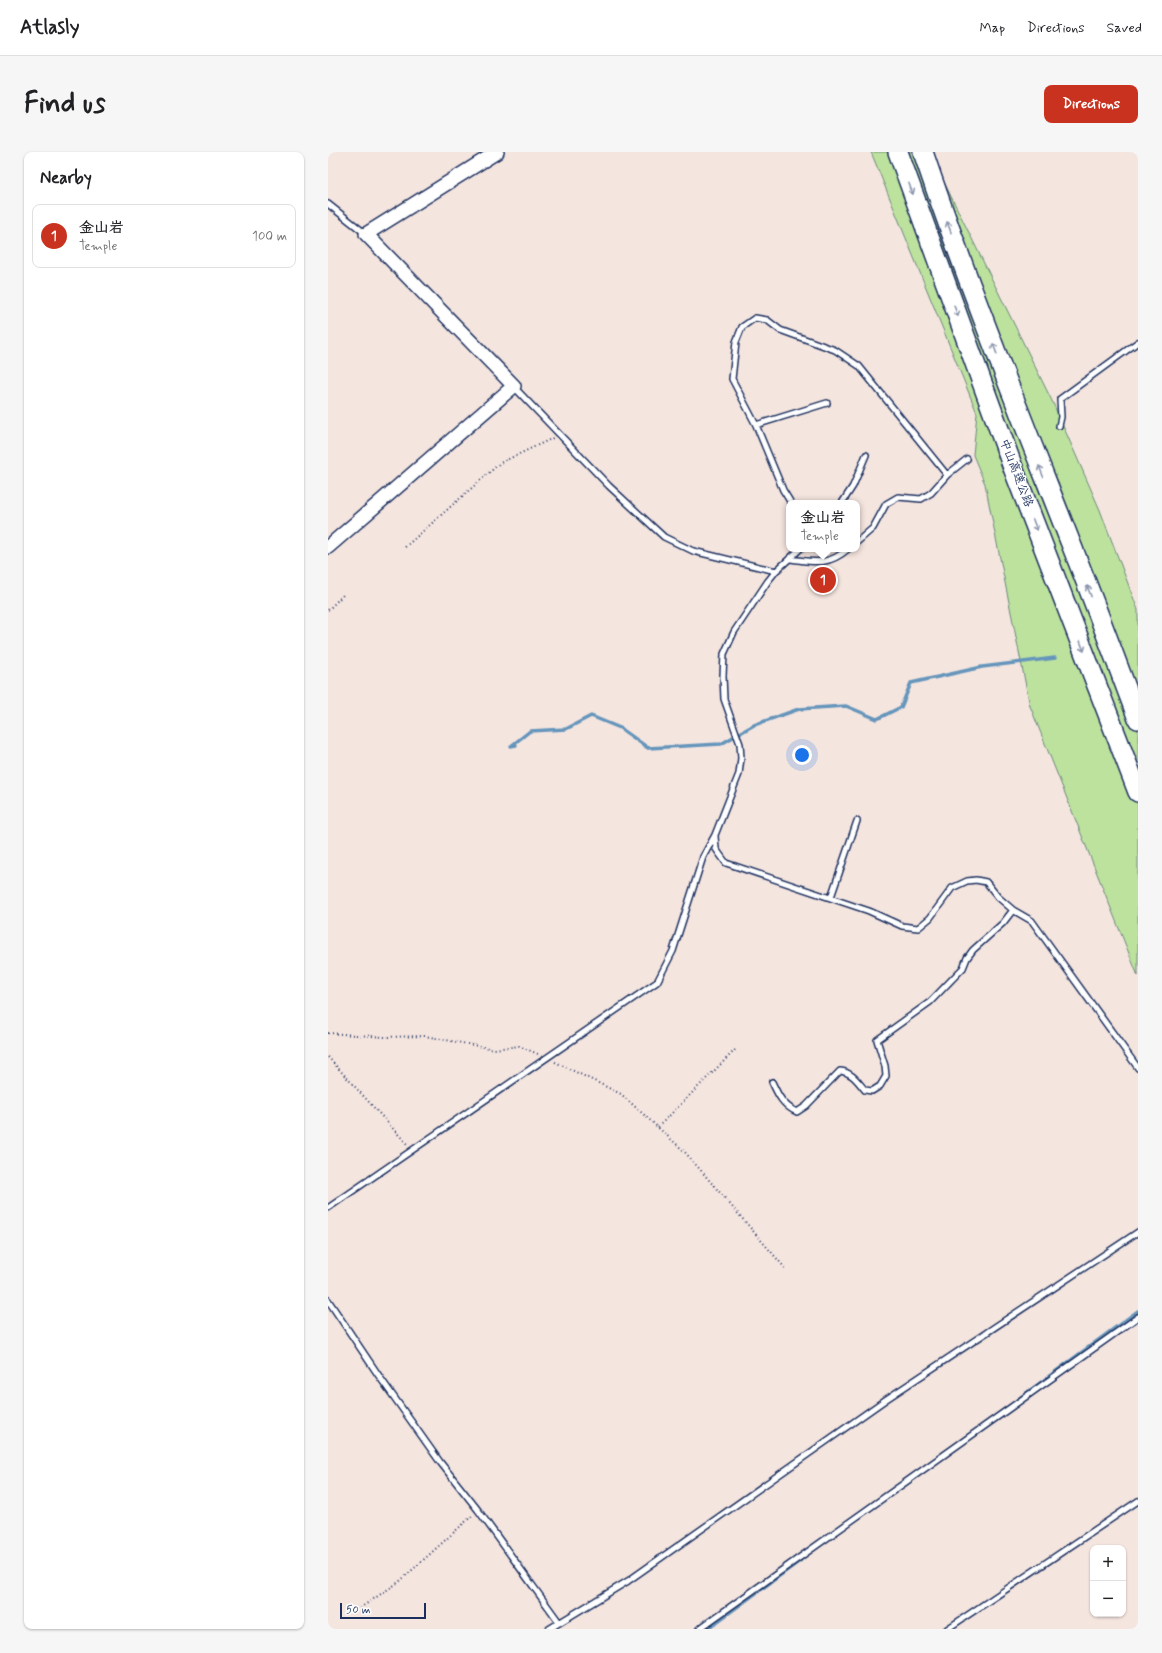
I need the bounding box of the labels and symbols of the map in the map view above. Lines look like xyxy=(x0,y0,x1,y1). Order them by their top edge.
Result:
one-way arrow xyxy=(908,182,916,194)
one-way arrow xyxy=(945,222,953,234)
one-way arrow xyxy=(953,304,960,317)
one-way arrow xyxy=(991,343,998,356)
street label: 中山高速公路 xyxy=(996,437,1036,509)
one-way arrow xyxy=(1037,465,1045,477)
one-way arrow xyxy=(1032,518,1040,530)
pin: 1 xyxy=(810,565,836,595)
one-way arrow xyxy=(1085,586,1093,598)
one-way arrow xyxy=(1078,639,1086,651)
your location xyxy=(792,745,812,765)
scale bar xyxy=(340,1601,426,1620)

